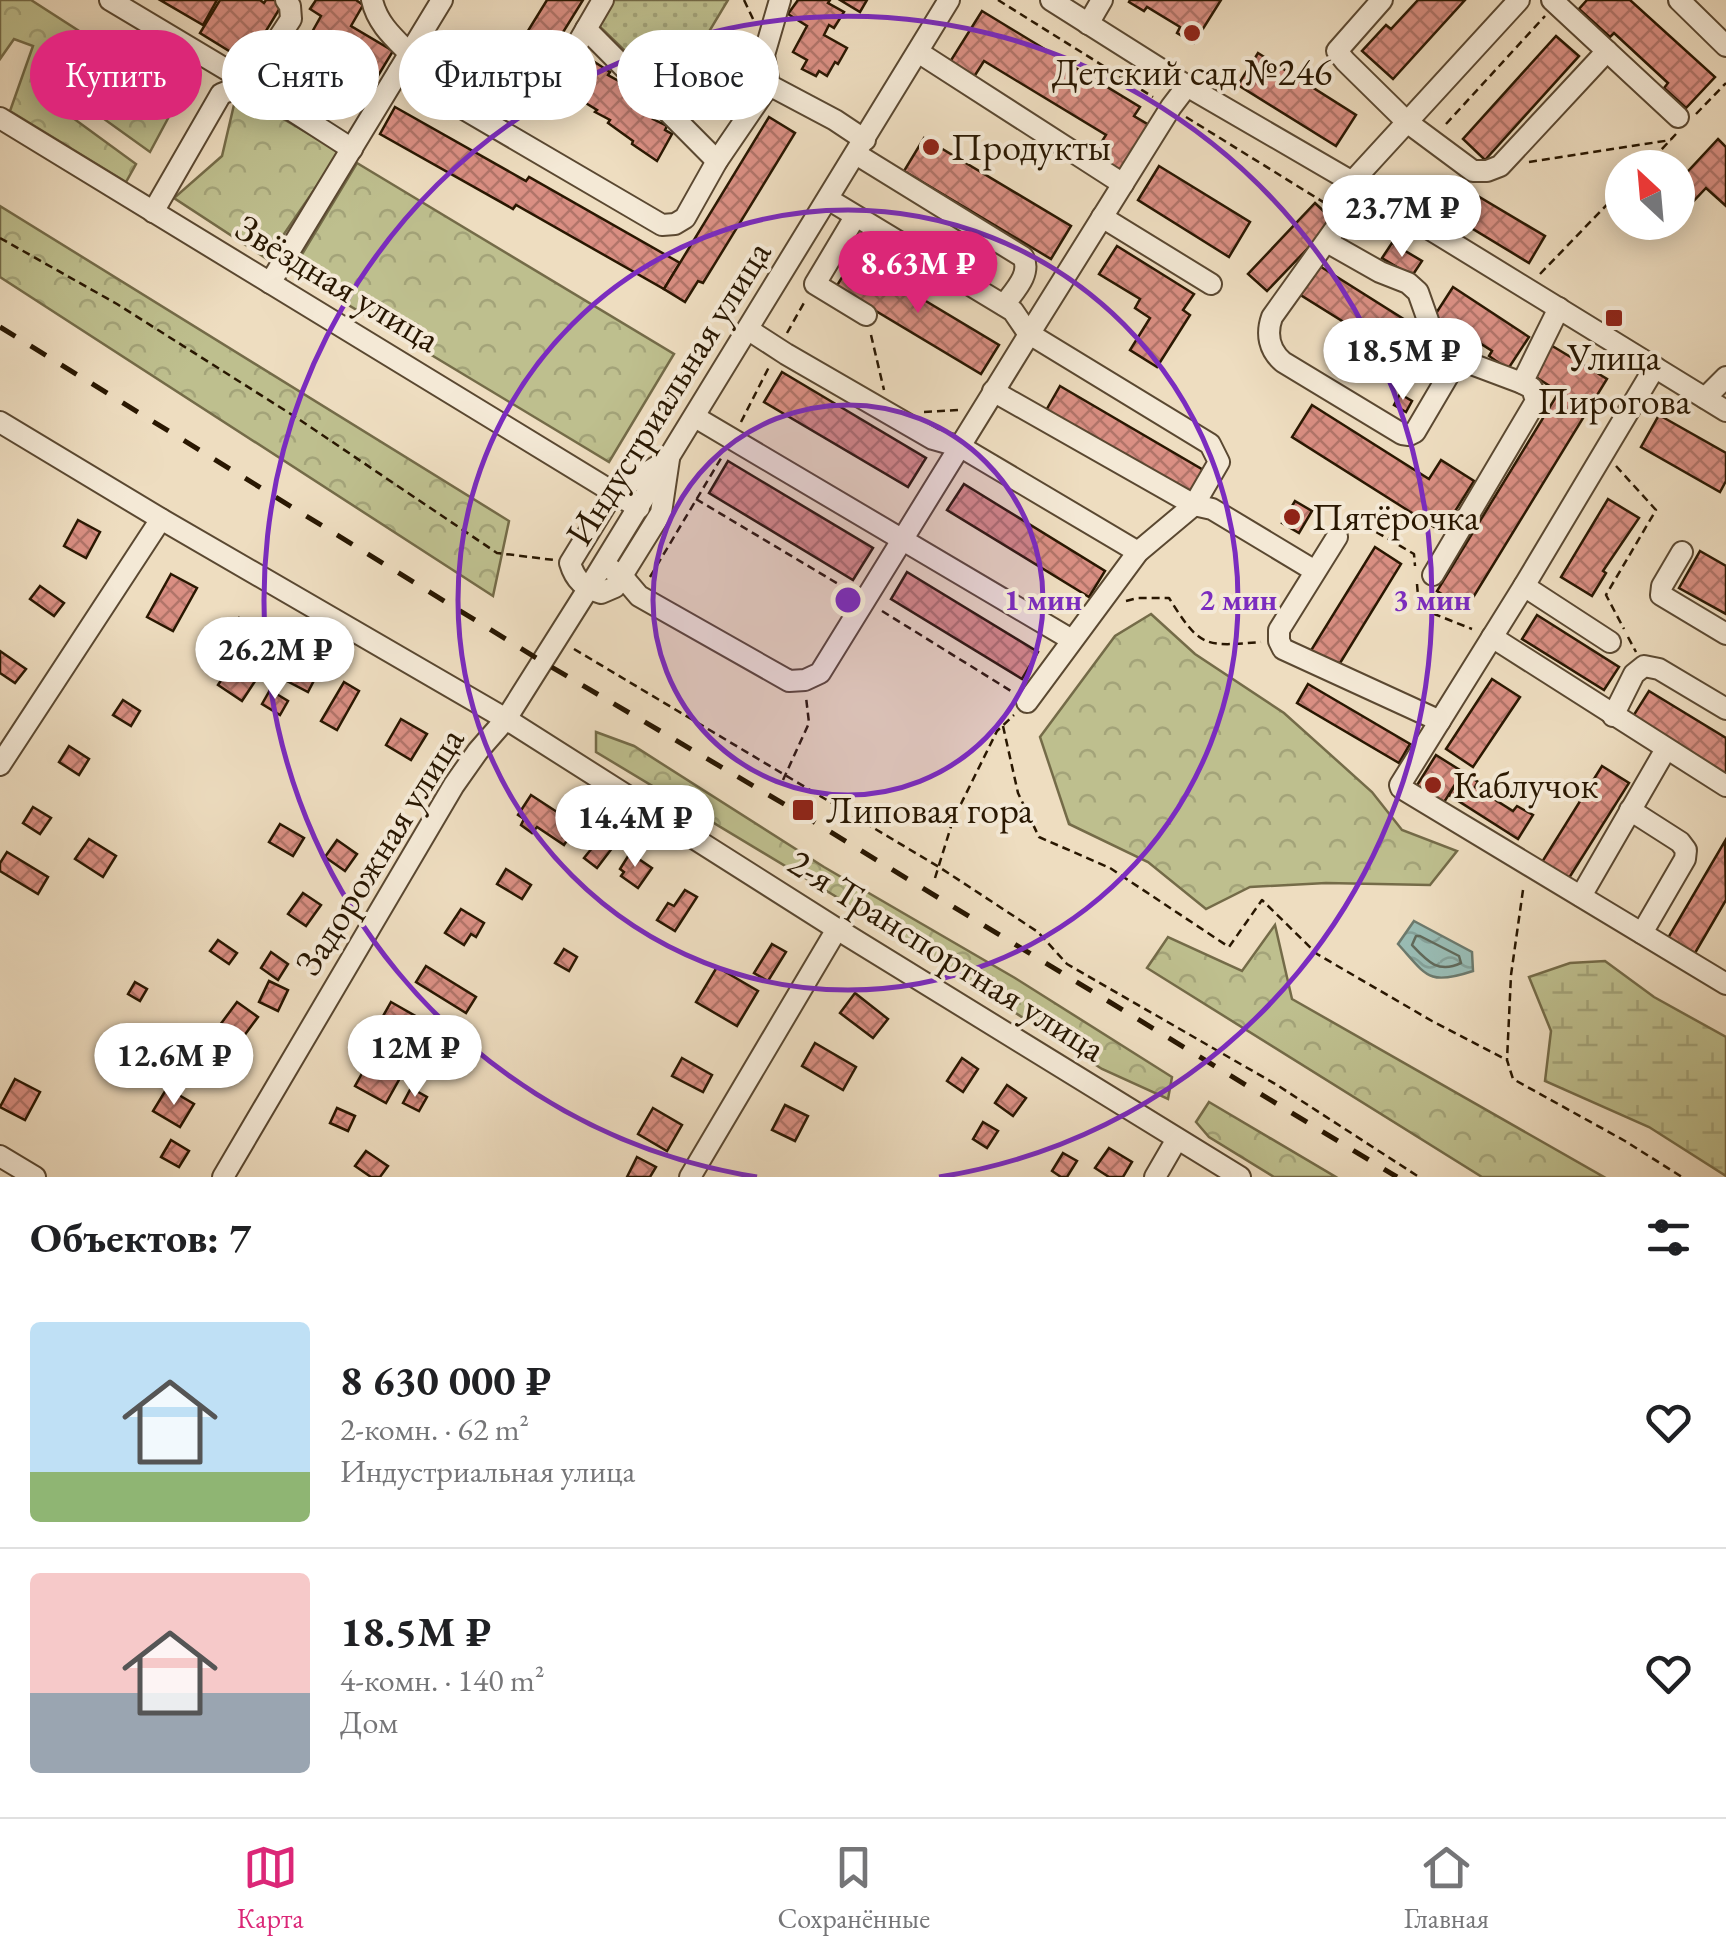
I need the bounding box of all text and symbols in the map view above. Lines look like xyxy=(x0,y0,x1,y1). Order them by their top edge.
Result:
marker: Детский сад №246 xyxy=(1181,22,1203,44)
chip: Купить xyxy=(30,30,202,120)
chip: Снять xyxy=(222,30,379,120)
chip: Фильтры xyxy=(399,30,597,120)
chip: Новое xyxy=(617,30,779,120)
place label: Детский сад №246 xyxy=(1052,47,1332,96)
place label: Продукты xyxy=(951,122,1111,171)
marker: Продукты xyxy=(920,136,942,158)
north arrow xyxy=(1605,150,1695,240)
map controls xyxy=(1605,150,1695,240)
pin: 23.7M ₽ xyxy=(1310,175,1494,260)
text: 23.7M ₽ xyxy=(1344,186,1460,228)
street label: Звёздная улица xyxy=(227,202,450,363)
street label: Индустриальная улица xyxy=(554,230,782,554)
pin: 8.63M ₽ xyxy=(826,231,1010,316)
text: 8.63M ₽ xyxy=(860,242,976,284)
marker: Улица Пирогова xyxy=(1603,307,1625,329)
pin: 18.5M ₽ xyxy=(1311,318,1495,403)
text: 18.5M ₽ xyxy=(1345,329,1461,371)
place label: Улица Пирогова xyxy=(1537,332,1692,425)
place label: Пятёрочка xyxy=(1312,492,1480,541)
marker: Пятёрочка xyxy=(1281,506,1303,528)
text: 1 мин xyxy=(1004,580,1082,619)
text: 2 мин xyxy=(1199,580,1277,619)
text: 3 мин xyxy=(1393,580,1471,619)
centre of rings xyxy=(830,582,866,618)
pin: 26.2M ₽ xyxy=(183,617,367,702)
text: 26.2M ₽ xyxy=(217,628,333,670)
street label: Задорожная улица xyxy=(283,717,475,984)
place label: Каблучок xyxy=(1453,760,1599,809)
marker: Каблучок xyxy=(1422,774,1444,796)
pin: 14.4M ₽ xyxy=(543,785,727,870)
place label: Липовая гора xyxy=(826,785,1034,834)
text: 14.4M ₽ xyxy=(577,796,693,838)
marker: Липовая гора xyxy=(790,797,816,823)
street label: 2-я Транспортная улица xyxy=(779,837,1116,1073)
pin: 12M ₽ xyxy=(345,1015,485,1100)
pin: 12.6M ₽ xyxy=(82,1023,266,1108)
text: 12M ₽ xyxy=(370,1026,460,1068)
text: 12.6M ₽ xyxy=(116,1034,232,1076)
text: Объектов: 7 xyxy=(30,1210,251,1265)
icon: filters xyxy=(1641,1210,1696,1265)
text: 8 630 000 ₽ xyxy=(340,1353,551,1408)
icon: home xyxy=(110,1362,230,1482)
icon: heart xyxy=(1641,1395,1696,1450)
text: 2-комн. · 62 m² xyxy=(340,1408,529,1450)
text: Индустриальная улица xyxy=(340,1450,635,1492)
text: 18.5M ₽ xyxy=(340,1604,491,1659)
icon: home xyxy=(110,1613,230,1733)
icon: heart xyxy=(1641,1646,1696,1701)
text: 4-комн. · 140 m² xyxy=(340,1659,545,1701)
text: Дом xyxy=(340,1701,398,1743)
tab: Карта xyxy=(237,1840,304,1936)
tab: Сохранённые xyxy=(777,1840,930,1936)
tab: Главная xyxy=(1404,1840,1489,1936)

